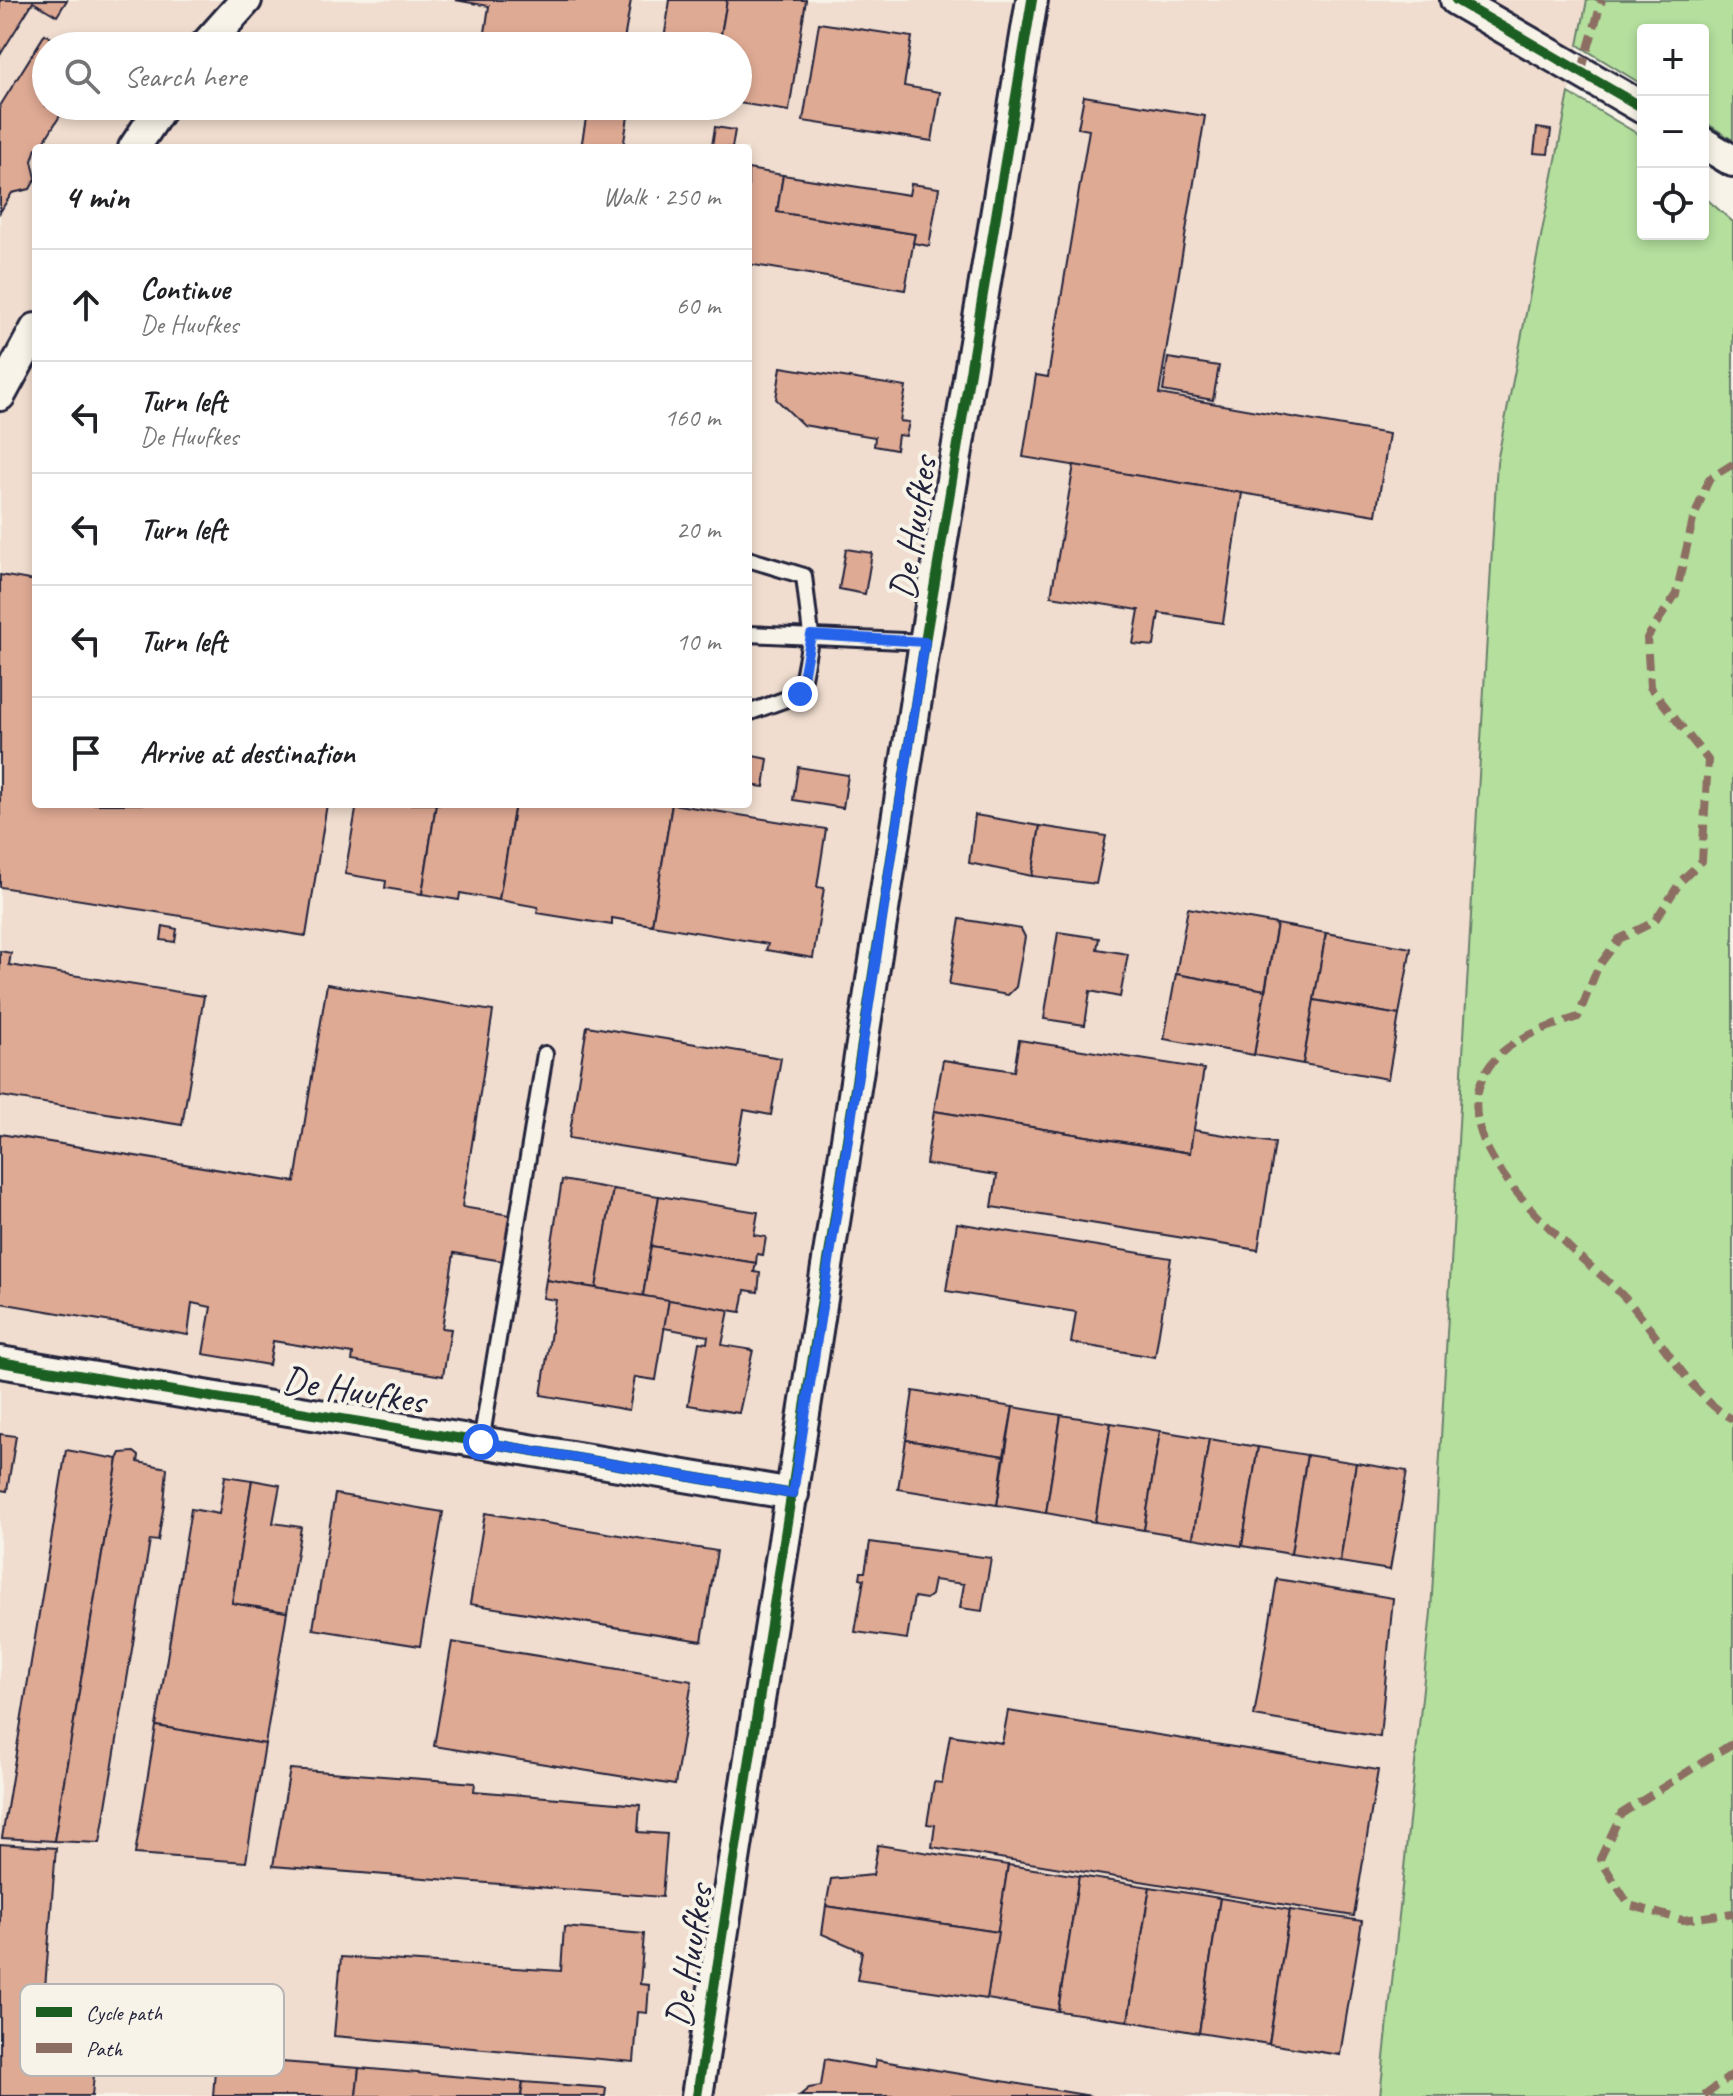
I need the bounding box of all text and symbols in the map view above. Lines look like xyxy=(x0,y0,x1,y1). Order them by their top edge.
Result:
map controls xyxy=(1637,24,1709,240)
button: + xyxy=(1637,24,1709,96)
search box xyxy=(32,32,752,120)
icon: search xyxy=(60,54,104,98)
text: Search here xyxy=(124,57,246,95)
button: − xyxy=(1637,96,1709,168)
button: locate xyxy=(1637,168,1709,240)
text: 4 min xyxy=(64,175,129,218)
text: Walk · 250 m xyxy=(603,180,720,213)
text: Continue xyxy=(140,270,230,308)
icon: ahead xyxy=(64,283,108,327)
text: 60 m xyxy=(676,289,720,322)
text: De Huufkes xyxy=(140,308,238,341)
text: Turn left xyxy=(140,382,227,420)
icon: left xyxy=(64,395,108,439)
text: 160 m xyxy=(664,401,720,434)
text: De Huufkes xyxy=(140,420,238,453)
street label: De Huufkes xyxy=(879,450,948,603)
icon: left xyxy=(64,507,108,551)
text: Turn left xyxy=(140,510,227,548)
text: 20 m xyxy=(676,513,720,546)
icon: left xyxy=(64,619,108,663)
text: Turn left xyxy=(140,622,227,660)
text: 10 m xyxy=(676,625,720,658)
route end xyxy=(782,676,818,712)
icon: arrive xyxy=(64,731,108,775)
text: Arrive at destination xyxy=(140,734,355,772)
street label: De Huufkes xyxy=(279,1356,432,1425)
route start xyxy=(463,1424,499,1460)
street label: De Huufkes xyxy=(655,1878,724,2031)
legend xyxy=(20,1984,284,2076)
text: Cycle path xyxy=(86,1999,163,2027)
text: Path xyxy=(86,2035,123,2063)

